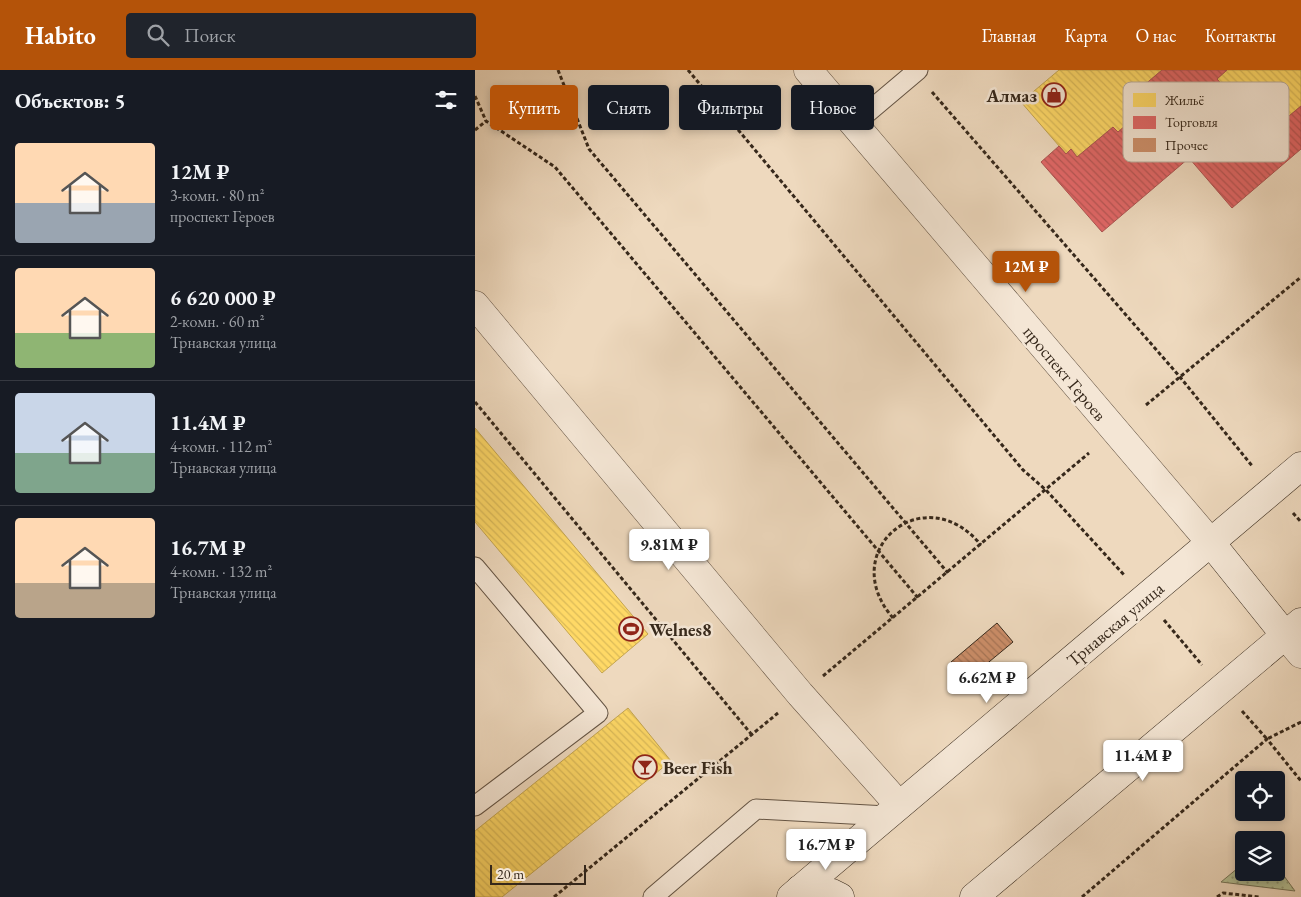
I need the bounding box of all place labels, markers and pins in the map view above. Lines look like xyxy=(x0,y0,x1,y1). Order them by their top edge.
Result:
shop icon: Алмаз xyxy=(1041,82,1067,108)
place label: Алмаз xyxy=(986,84,1037,107)
pin: 12M ₽ xyxy=(991,250,1061,293)
pin: 9.81M ₽ xyxy=(623,528,715,571)
sports icon: Welnes8 xyxy=(618,616,644,642)
place label: Welnes8 xyxy=(649,618,712,641)
pin: 6.62M ₽ xyxy=(941,662,1033,704)
pin: 11.4M ₽ xyxy=(1097,740,1189,782)
bar icon: Beer Fish xyxy=(632,754,658,780)
place label: Beer Fish xyxy=(663,756,733,779)
pin: 16.7M ₽ xyxy=(780,828,872,871)

